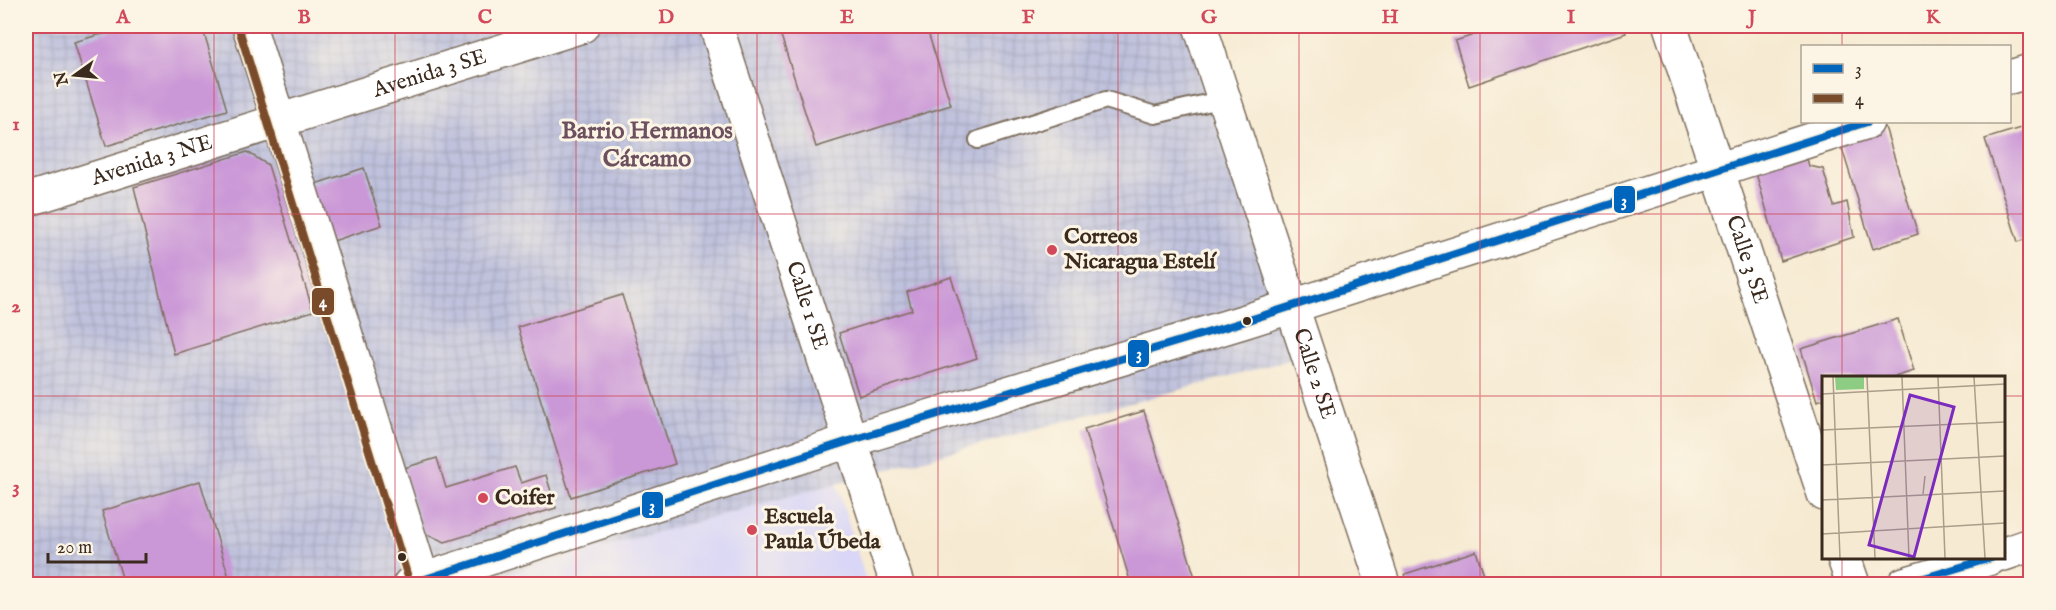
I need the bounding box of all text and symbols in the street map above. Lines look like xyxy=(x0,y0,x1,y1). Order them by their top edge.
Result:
text: A xyxy=(115,5,131,30)
text: B xyxy=(297,5,311,30)
text: C xyxy=(478,5,492,30)
text: D xyxy=(658,5,674,30)
text: E xyxy=(840,5,854,30)
text: F xyxy=(1022,5,1035,30)
text: G xyxy=(1201,5,1218,30)
text: H xyxy=(1381,5,1399,30)
text: I xyxy=(1567,5,1576,30)
text: J xyxy=(1745,5,1757,30)
text: K xyxy=(1926,5,1942,30)
street label: Avenida 3 SE xyxy=(369,43,490,105)
north arrow xyxy=(45,45,105,105)
legend xyxy=(1801,45,2011,123)
text: 3 xyxy=(1855,59,1862,82)
text: N xyxy=(51,69,74,89)
text: 4 xyxy=(1855,89,1864,112)
text: 1 xyxy=(12,112,20,137)
district label: Barrio Hermanos Cárcamo xyxy=(561,116,733,175)
street label: Avenida 3 NE xyxy=(87,129,216,193)
line badge: 3 xyxy=(1613,185,1636,214)
text: 3 xyxy=(1621,192,1627,212)
street label: Calle 3 SE xyxy=(1719,212,1775,308)
place label: Correos Nicaragua Estelí xyxy=(1063,223,1217,276)
marker: Correos Nicaragua Estelí xyxy=(1045,243,1059,257)
street label: Calle 1 SE xyxy=(779,258,834,354)
line badge: 4 xyxy=(311,287,335,316)
text: 4 xyxy=(319,293,328,313)
text: 2 xyxy=(11,294,21,319)
unlabelled marker xyxy=(1241,315,1253,327)
street label: Calle 2 SE xyxy=(1286,325,1342,423)
line badge: 3 xyxy=(1127,339,1150,368)
text: 3 xyxy=(1136,345,1142,365)
inset map xyxy=(1822,376,2005,559)
text: 3 xyxy=(12,475,20,500)
place label: Coifer xyxy=(495,484,555,512)
marker: Coifer xyxy=(476,491,490,505)
line badge: 3 xyxy=(641,491,664,519)
text: 3 xyxy=(649,497,655,517)
place label: Escuela Paula Úbeda xyxy=(764,503,881,556)
marker: Escuela Paula Úbeda xyxy=(745,523,759,537)
scale bar xyxy=(48,526,146,564)
text: 20 m xyxy=(57,537,92,560)
unlabelled marker xyxy=(396,551,408,563)

